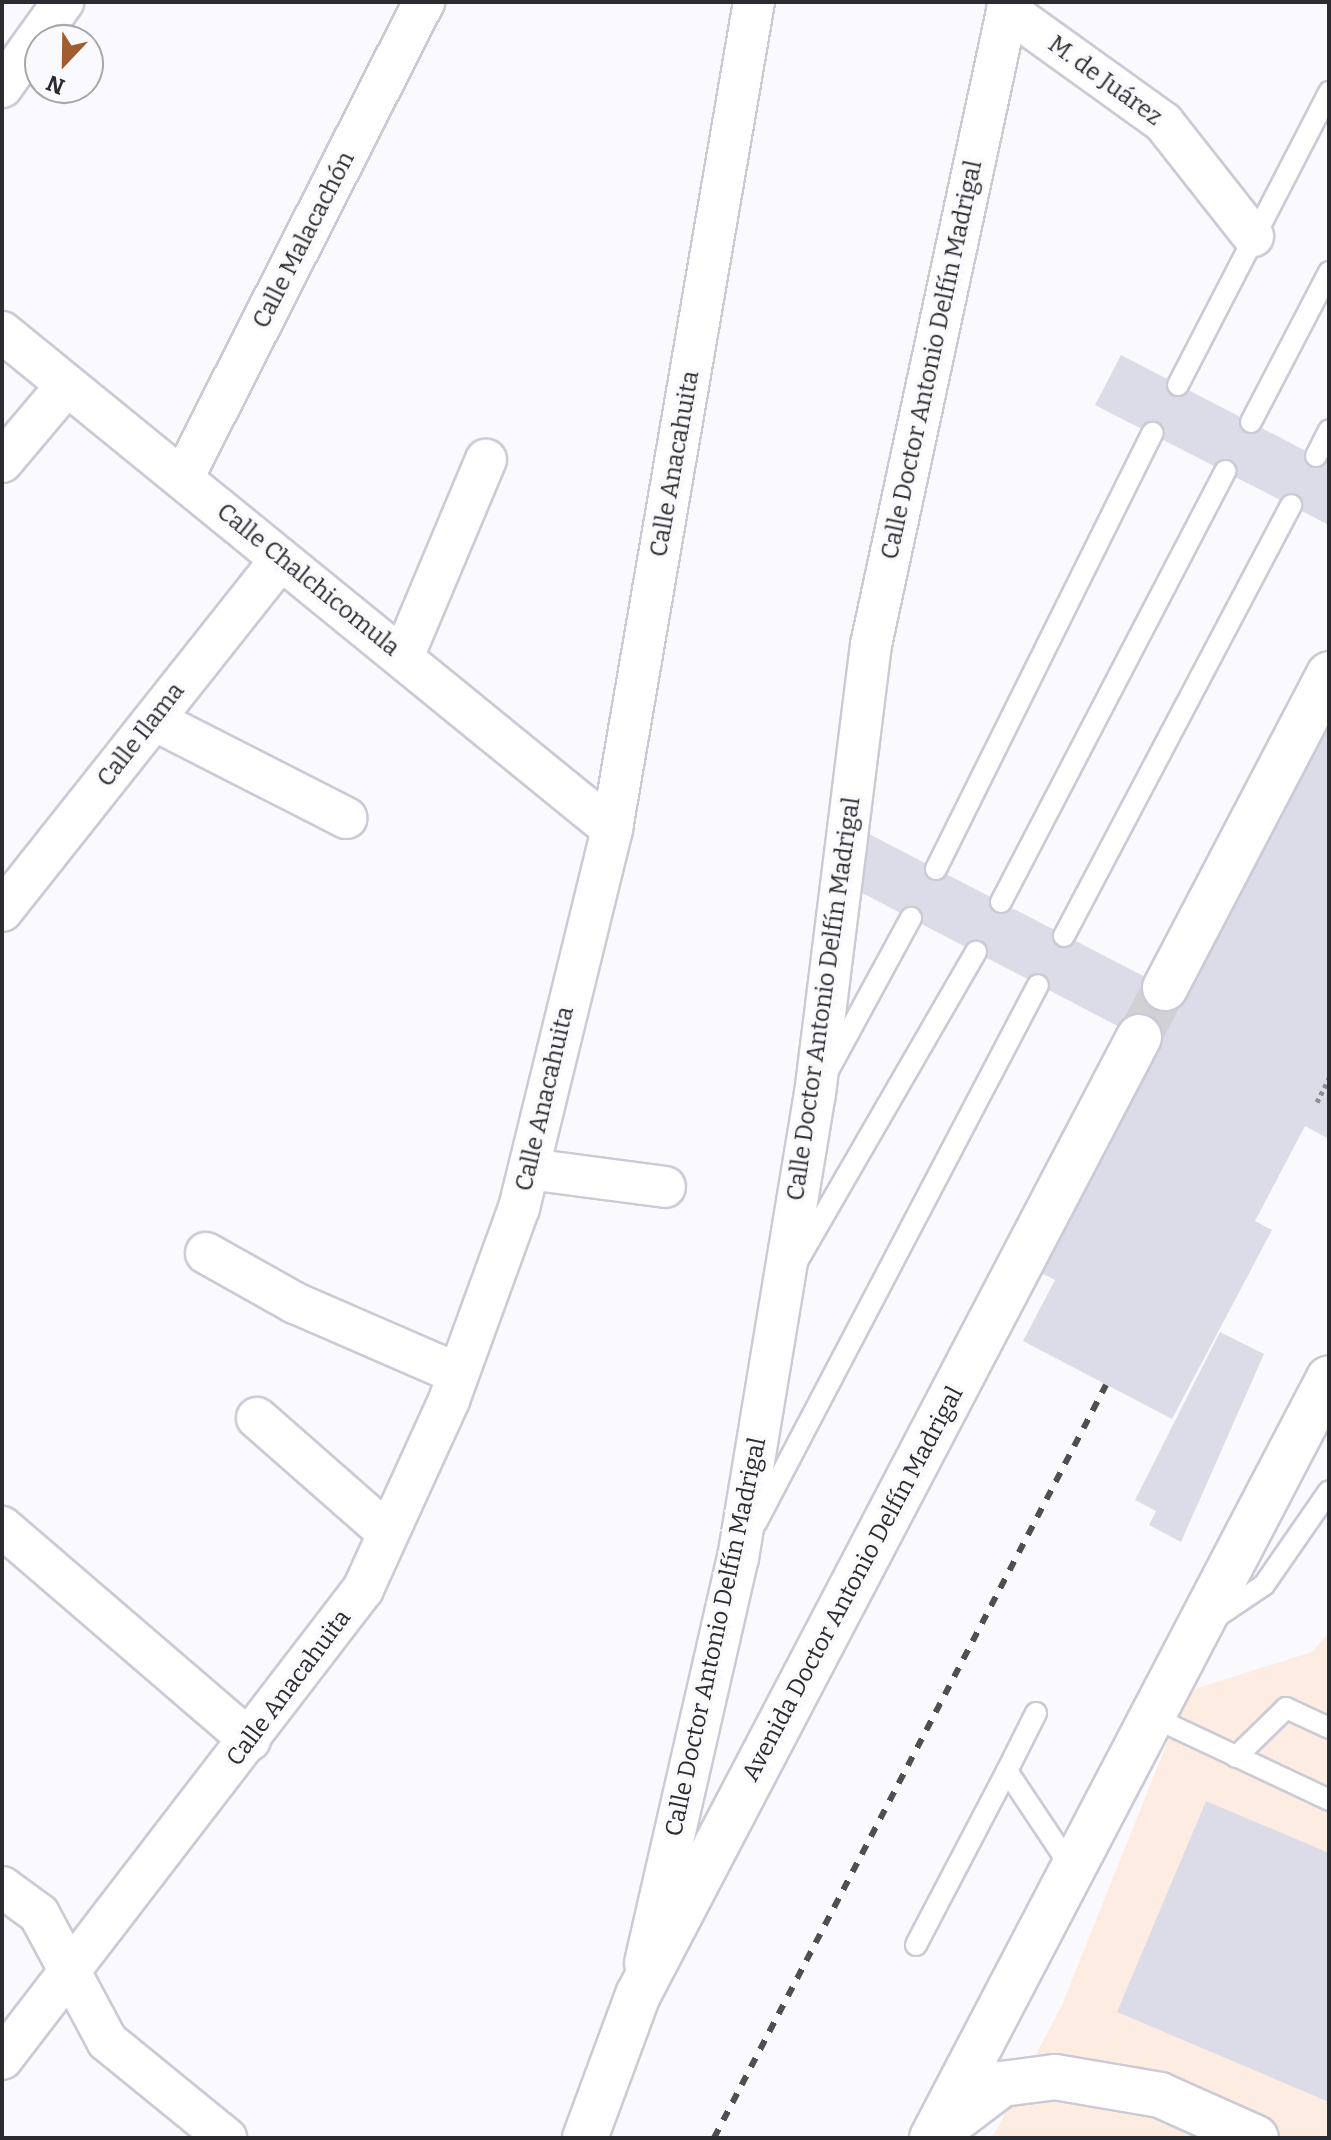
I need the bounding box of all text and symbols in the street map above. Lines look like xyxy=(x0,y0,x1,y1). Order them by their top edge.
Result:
north arrow xyxy=(24,24,104,104)
street label: M. de Juárez xyxy=(1042,30,1168,132)
text: N xyxy=(43,69,69,101)
street label: Calle Malacachón xyxy=(247,147,361,333)
street label: Calle Doctor Antonio Delfín Madrigal xyxy=(876,158,988,562)
street label: Calle Anacahuita xyxy=(644,369,706,559)
street label: Calle Chalchicomula xyxy=(211,497,405,663)
street label: Calle Ilama xyxy=(91,677,191,793)
street label: Calle Doctor Antonio Delfín Madrigal xyxy=(781,795,867,1203)
street label: Calle Anacahuita xyxy=(510,1004,580,1194)
street label: Avenida Doctor Antonio Delfín Madrigal xyxy=(736,1382,970,1786)
street label: Calle Doctor Antonio Delfín Madrigal xyxy=(660,1435,772,1839)
street label: Calle Anacahuita xyxy=(221,1604,357,1772)

